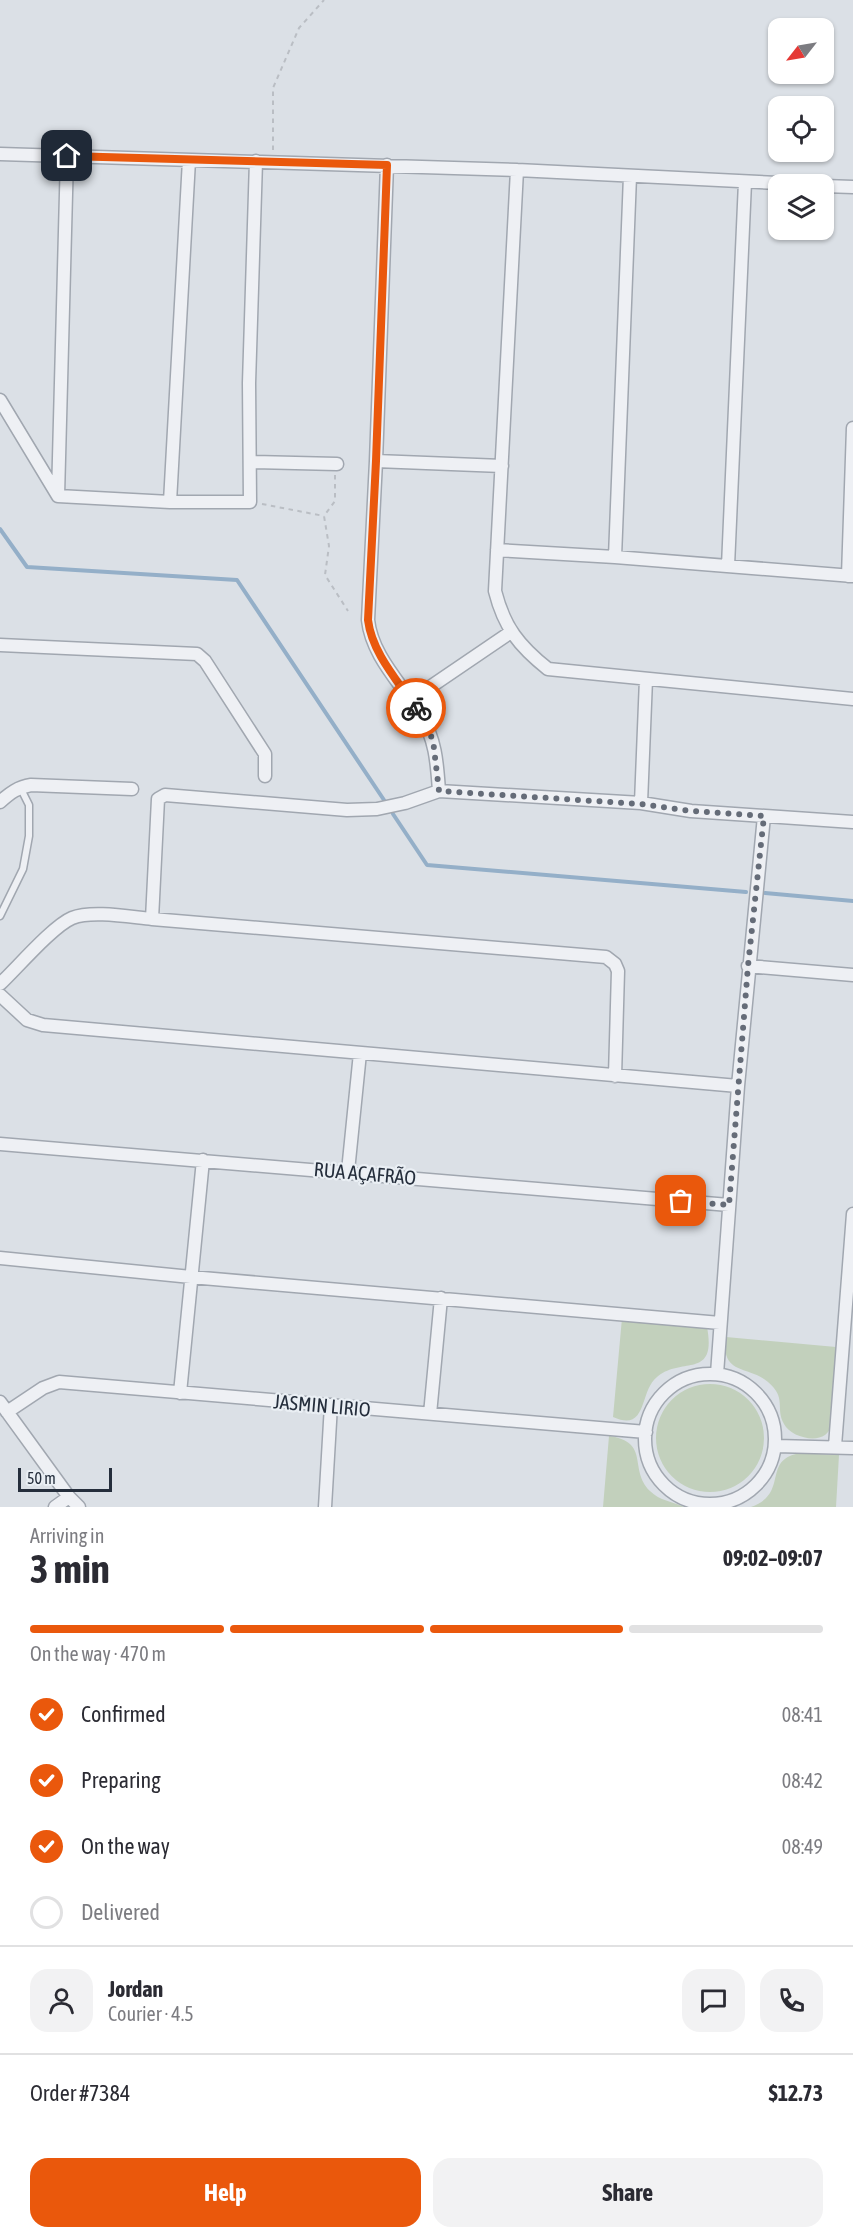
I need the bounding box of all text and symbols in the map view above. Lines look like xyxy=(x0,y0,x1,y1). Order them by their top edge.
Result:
north arrow xyxy=(768,18,834,84)
map controls xyxy=(768,18,834,240)
button: locate xyxy=(768,96,834,162)
pin xyxy=(41,130,92,181)
icon: home xyxy=(50,139,83,172)
button: layers xyxy=(768,174,834,240)
courier xyxy=(386,678,446,738)
icon: bike xyxy=(400,692,433,725)
street label: RUA AÇAFRÃO xyxy=(313,1157,417,1189)
pin xyxy=(655,1175,706,1226)
icon: bag xyxy=(664,1184,697,1217)
street label: JASMIN LIRIO xyxy=(273,1389,371,1421)
scale bar xyxy=(18,1465,112,1492)
text: 50 m xyxy=(27,1469,56,1487)
text: Arriving in xyxy=(30,1524,104,1547)
text: 09:02–09:07 xyxy=(723,1545,823,1571)
text: 3 min xyxy=(30,1547,110,1591)
text: On the way · 470 m xyxy=(30,1642,166,1665)
icon: check xyxy=(30,1698,63,1731)
text: Confirmed xyxy=(81,1701,166,1727)
text: 08:41 xyxy=(782,1703,823,1726)
icon: check xyxy=(30,1764,63,1797)
text: Preparing xyxy=(81,1767,161,1793)
text: 08:42 xyxy=(782,1769,823,1792)
icon: check xyxy=(30,1830,63,1863)
text: On the way xyxy=(81,1833,170,1859)
text: 08:49 xyxy=(782,1835,823,1858)
text: Delivered xyxy=(81,1899,160,1925)
button: person xyxy=(30,1969,93,2032)
button: chat xyxy=(682,1969,745,2032)
button: phone xyxy=(760,1969,823,2032)
text: Jordan xyxy=(108,1976,163,2002)
text: Courier · 4.5 xyxy=(108,2002,194,2025)
text: Order #7384 xyxy=(30,2080,130,2106)
text: $12.73 xyxy=(768,2080,823,2106)
button: Help xyxy=(30,2158,421,2227)
button: Share xyxy=(433,2158,823,2227)

